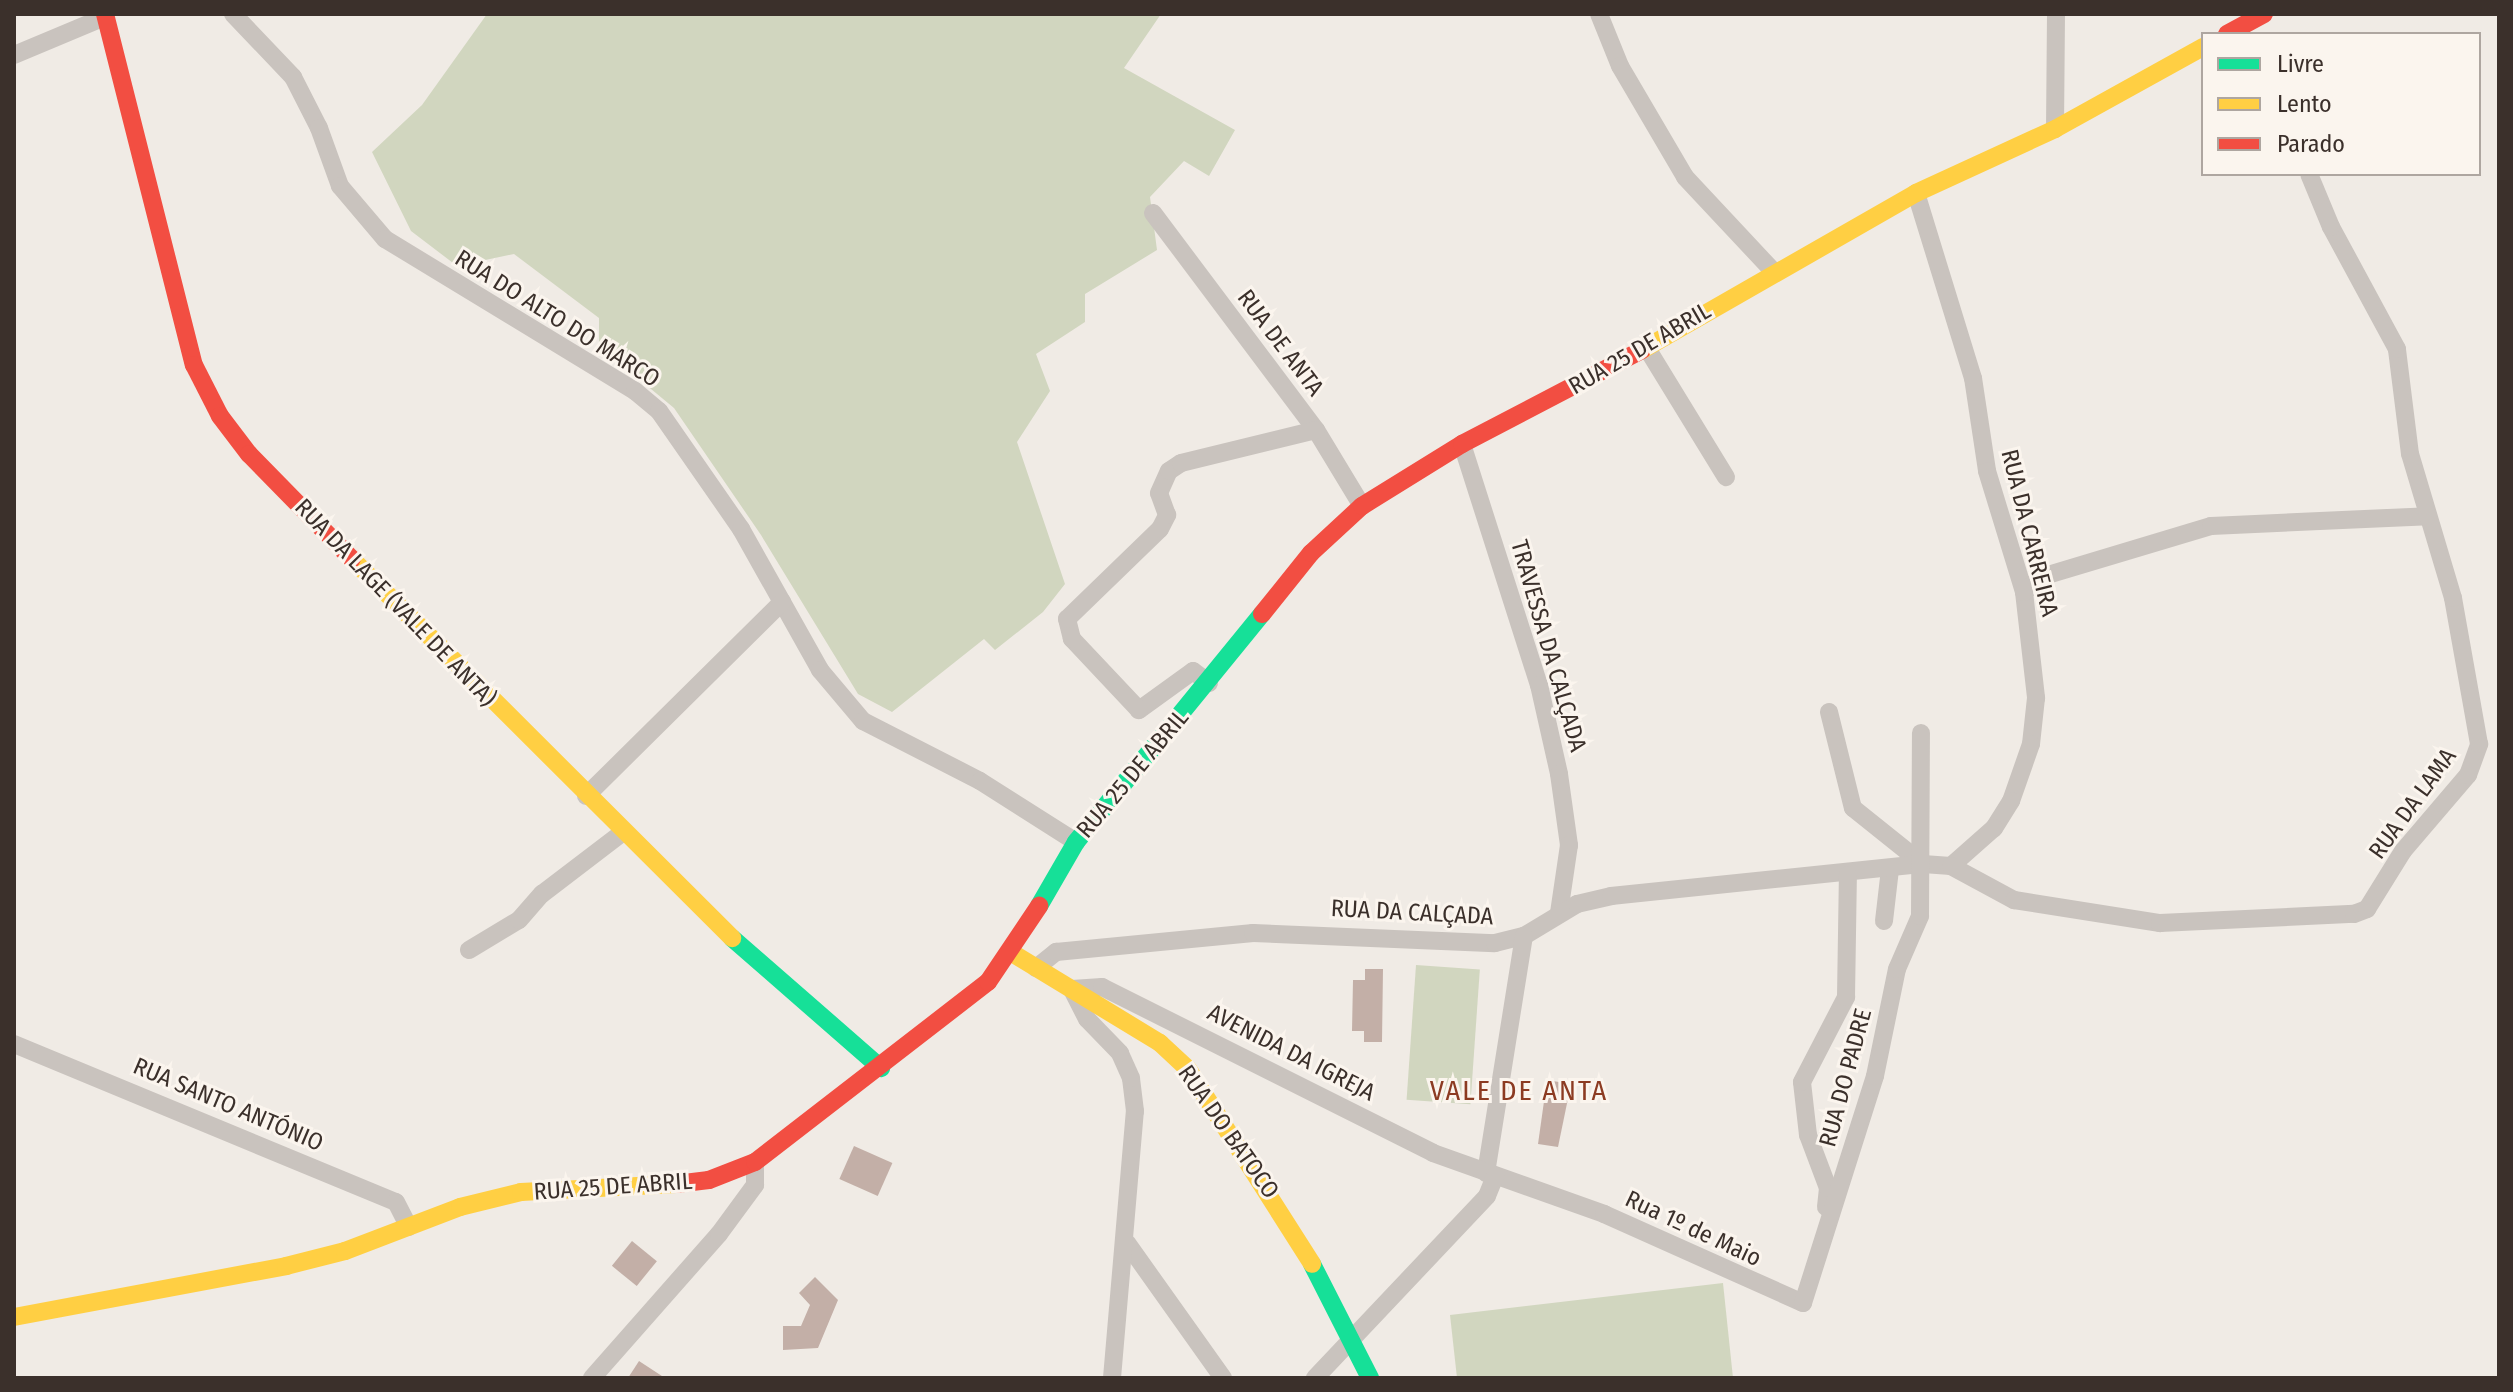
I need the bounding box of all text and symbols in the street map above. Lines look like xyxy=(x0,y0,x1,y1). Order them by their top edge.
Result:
legend xyxy=(2201,32,2481,176)
text: Livre xyxy=(2277,50,2324,78)
text: Lento xyxy=(2277,90,2332,118)
text: Parado xyxy=(2277,130,2345,158)
street label: RUA DO ALTO DO MARCO xyxy=(449,244,665,394)
street label: RUA DE ANTA xyxy=(1231,284,1329,402)
street label: RUA 25 DE ABRIL xyxy=(1564,297,1716,401)
street label: RUA DA CARREIRA xyxy=(1994,446,2064,620)
street label: RUA DA LAGE (VALE DE ANTA) xyxy=(288,493,502,713)
street label: TRAVESSA DA CALÇADA xyxy=(1504,537,1592,755)
street label: RUA 25 DE ABRIL xyxy=(1071,704,1195,844)
street label: RUA DA LAMA xyxy=(2363,743,2463,865)
street label: RUA DA CALÇADA xyxy=(1330,894,1494,932)
street label: AVENIDA DA IGREJA xyxy=(1203,998,1379,1108)
street label: RUA DO PADRE xyxy=(1814,1006,1878,1150)
street label: RUA SANTO ANTÓNIO xyxy=(129,1052,327,1158)
street label: RUA DO BATOCO xyxy=(1171,1060,1285,1204)
district label: VALE DE ANTA xyxy=(1430,1074,1608,1108)
street label: RUA 25 DE ABRIL xyxy=(533,1167,693,1207)
street label: Rua 1º de Maio xyxy=(1620,1185,1766,1273)

